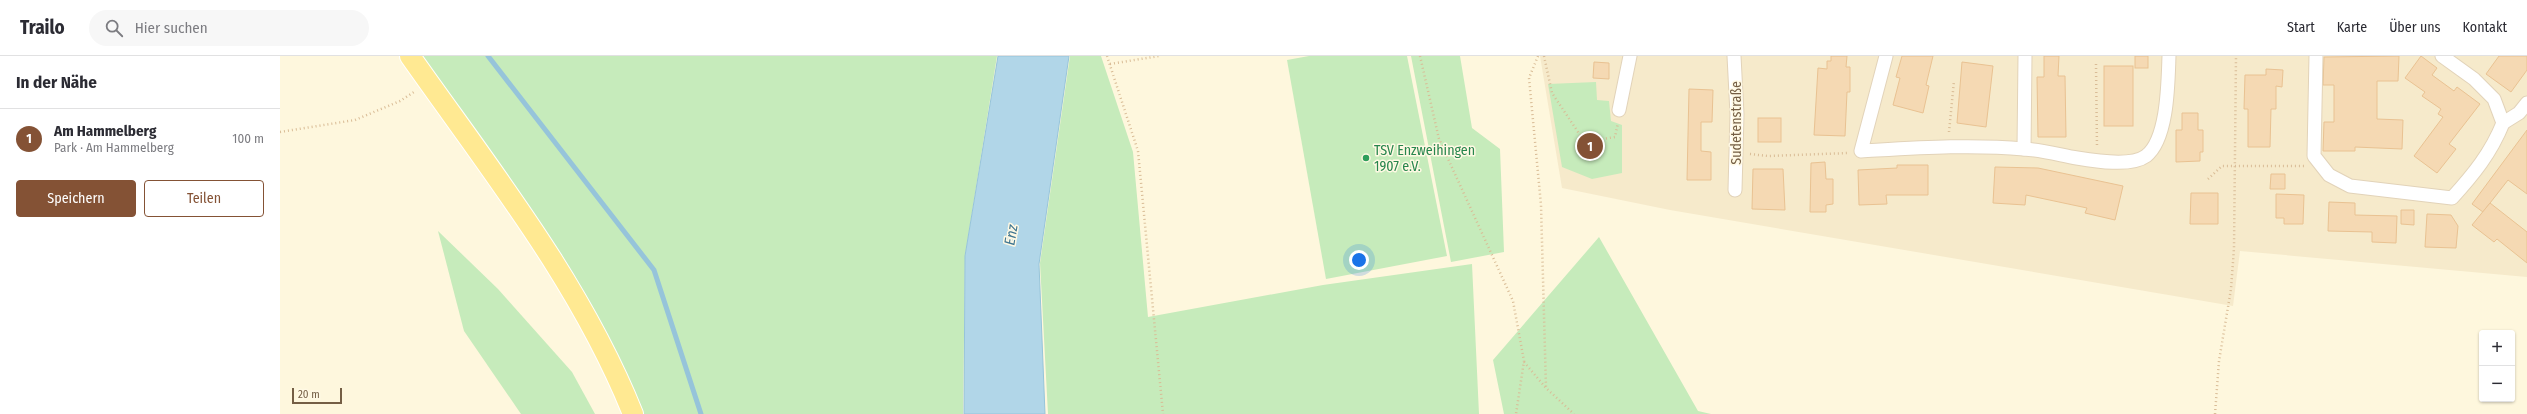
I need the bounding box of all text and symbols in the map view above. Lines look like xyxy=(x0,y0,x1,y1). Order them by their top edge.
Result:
search box xyxy=(89,10,369,46)
text: Trailo xyxy=(20,16,65,39)
icon: search xyxy=(103,17,125,39)
text: Hier suchen xyxy=(135,19,208,37)
text: Start xyxy=(2287,19,2315,36)
text: Karte xyxy=(2337,19,2367,36)
text: Über uns xyxy=(2389,19,2441,36)
text: Kontakt xyxy=(2463,19,2507,36)
text: In der Nähe xyxy=(16,72,97,93)
street label: Sudetenstraße xyxy=(1728,81,1745,165)
text: Am Hammelberg xyxy=(54,122,156,140)
text: 1 xyxy=(26,131,32,146)
text: 100 m xyxy=(232,131,264,146)
pin: 1 xyxy=(1577,131,1603,161)
text: Park · Am Hammelberg xyxy=(54,140,174,155)
place label: TSV Enzweihingen 1907 e.V. xyxy=(1374,142,1475,175)
marker: TSV Enzweihingen 1907 e.V. xyxy=(1361,153,1371,163)
button: Speichern xyxy=(16,180,136,217)
button: Teilen xyxy=(144,180,264,217)
water label: Enz xyxy=(1000,223,1022,247)
your location xyxy=(1349,250,1369,270)
map controls xyxy=(2479,330,2515,402)
button: + xyxy=(2479,330,2515,366)
button: − xyxy=(2479,366,2515,402)
scale bar xyxy=(292,386,342,405)
text: 20 m xyxy=(298,388,320,401)

